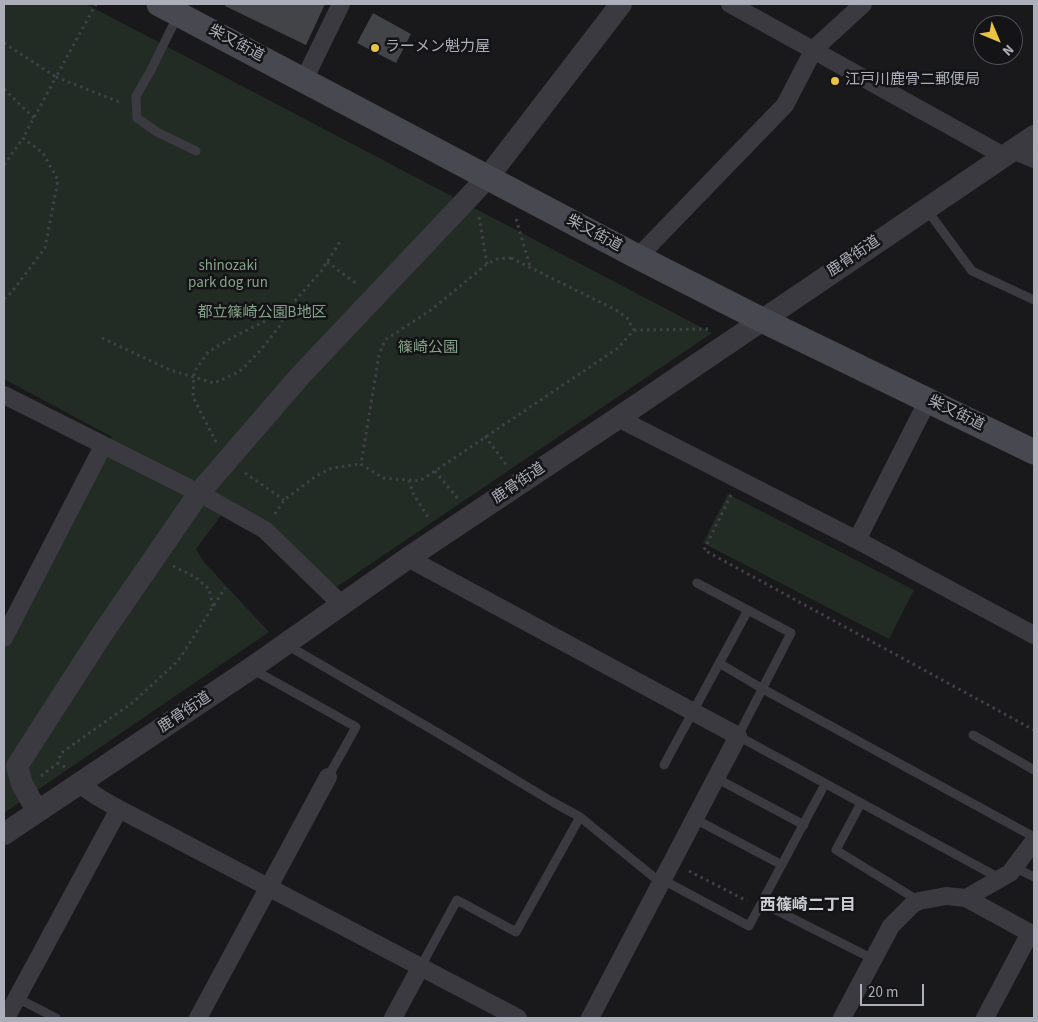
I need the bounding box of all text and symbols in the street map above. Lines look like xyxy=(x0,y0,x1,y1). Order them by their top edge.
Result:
north arrow xyxy=(973,15,1023,65)
street label: 柴又街道 xyxy=(205,22,267,66)
place label: ラーメン魁力屋 xyxy=(385,39,490,57)
text: N xyxy=(998,40,1018,60)
marker: ラーメン魁力屋 xyxy=(369,42,381,54)
place label: 江戸川鹿骨二郵便局 xyxy=(845,72,980,90)
marker: 江戸川鹿骨二郵便局 xyxy=(829,75,841,87)
street label: 柴又街道 xyxy=(563,212,625,256)
street label: 鹿骨街道 xyxy=(824,233,884,281)
park label: shinozaki park dog run xyxy=(188,258,268,293)
park label: 都立篠崎公園B地区 xyxy=(198,305,326,323)
park label: 篠崎公園 xyxy=(398,340,458,358)
street label: 柴又街道 xyxy=(925,393,987,435)
street label: 鹿骨街道 xyxy=(489,460,549,508)
street label: 鹿骨街道 xyxy=(155,689,215,737)
district label: 西篠崎二丁目 xyxy=(760,896,856,916)
scale bar xyxy=(863,974,927,1006)
text: 20 m xyxy=(868,982,898,1003)

